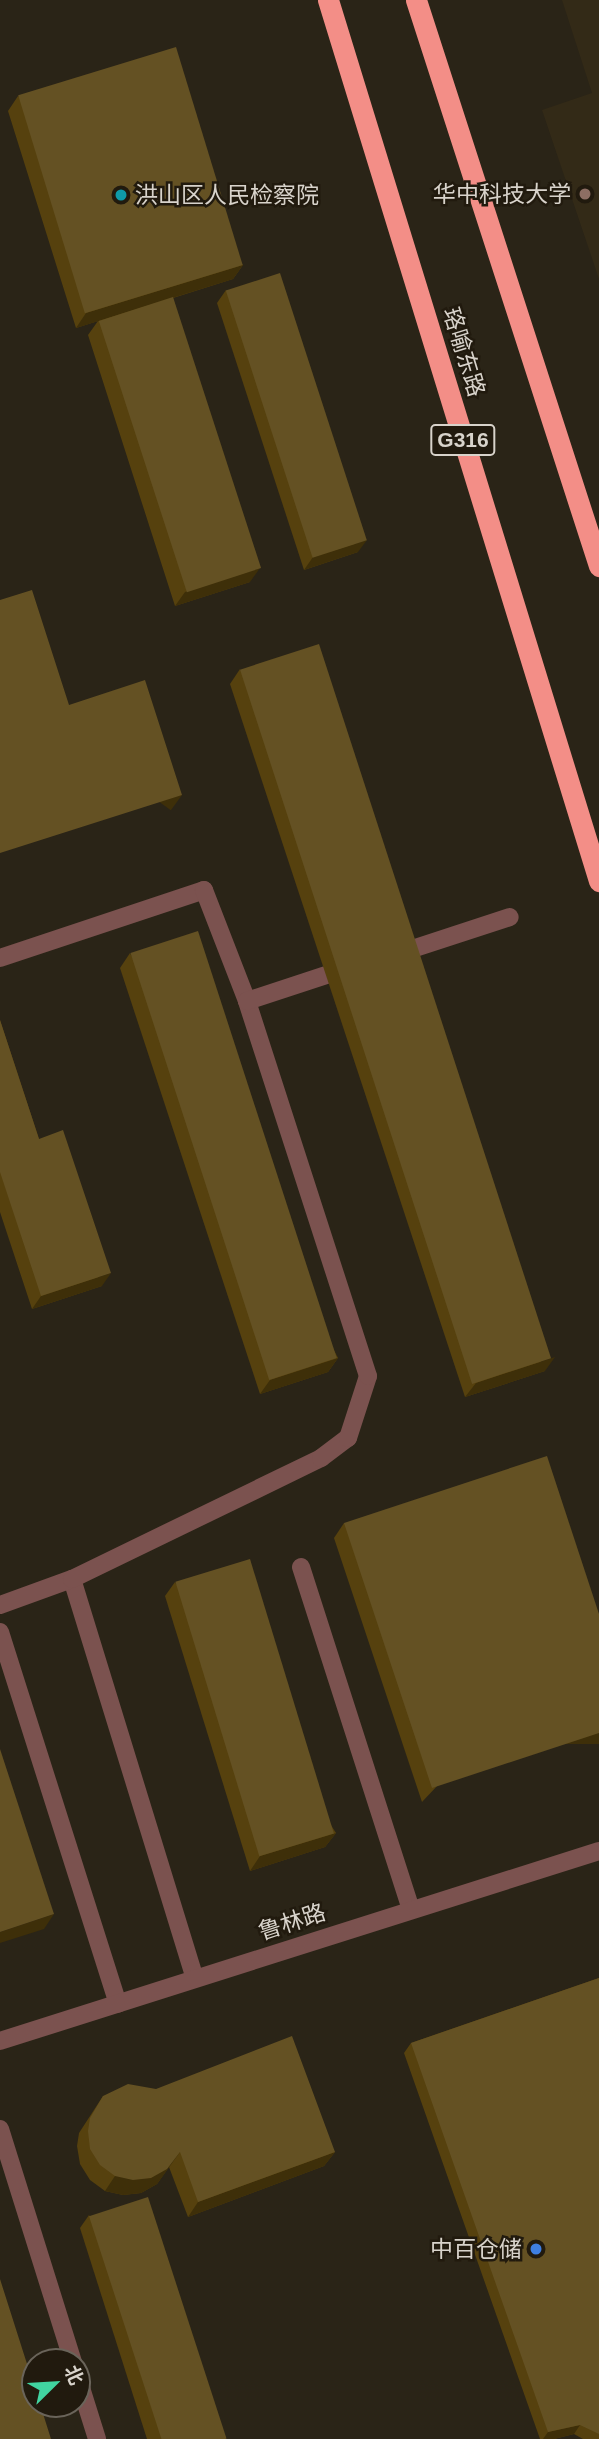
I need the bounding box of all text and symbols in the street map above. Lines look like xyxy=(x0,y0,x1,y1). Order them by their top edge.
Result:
place label: 华中科技大学 xyxy=(433,180,571,208)
place label: 洪山区人民检察院 xyxy=(135,181,319,209)
marker: 华中科技大学 xyxy=(577,186,593,202)
marker: 洪山区人民检察院 xyxy=(113,187,129,203)
street label: 珞喻东路 xyxy=(437,304,491,400)
road number: G316 xyxy=(430,422,496,458)
street label: 鲁林路 xyxy=(255,1898,329,1946)
place label: 中百仓储 xyxy=(430,2235,522,2263)
marker: 中百仓储 xyxy=(528,2241,544,2257)
north arrow xyxy=(21,2348,91,2418)
text: 北 xyxy=(60,2362,87,2388)

